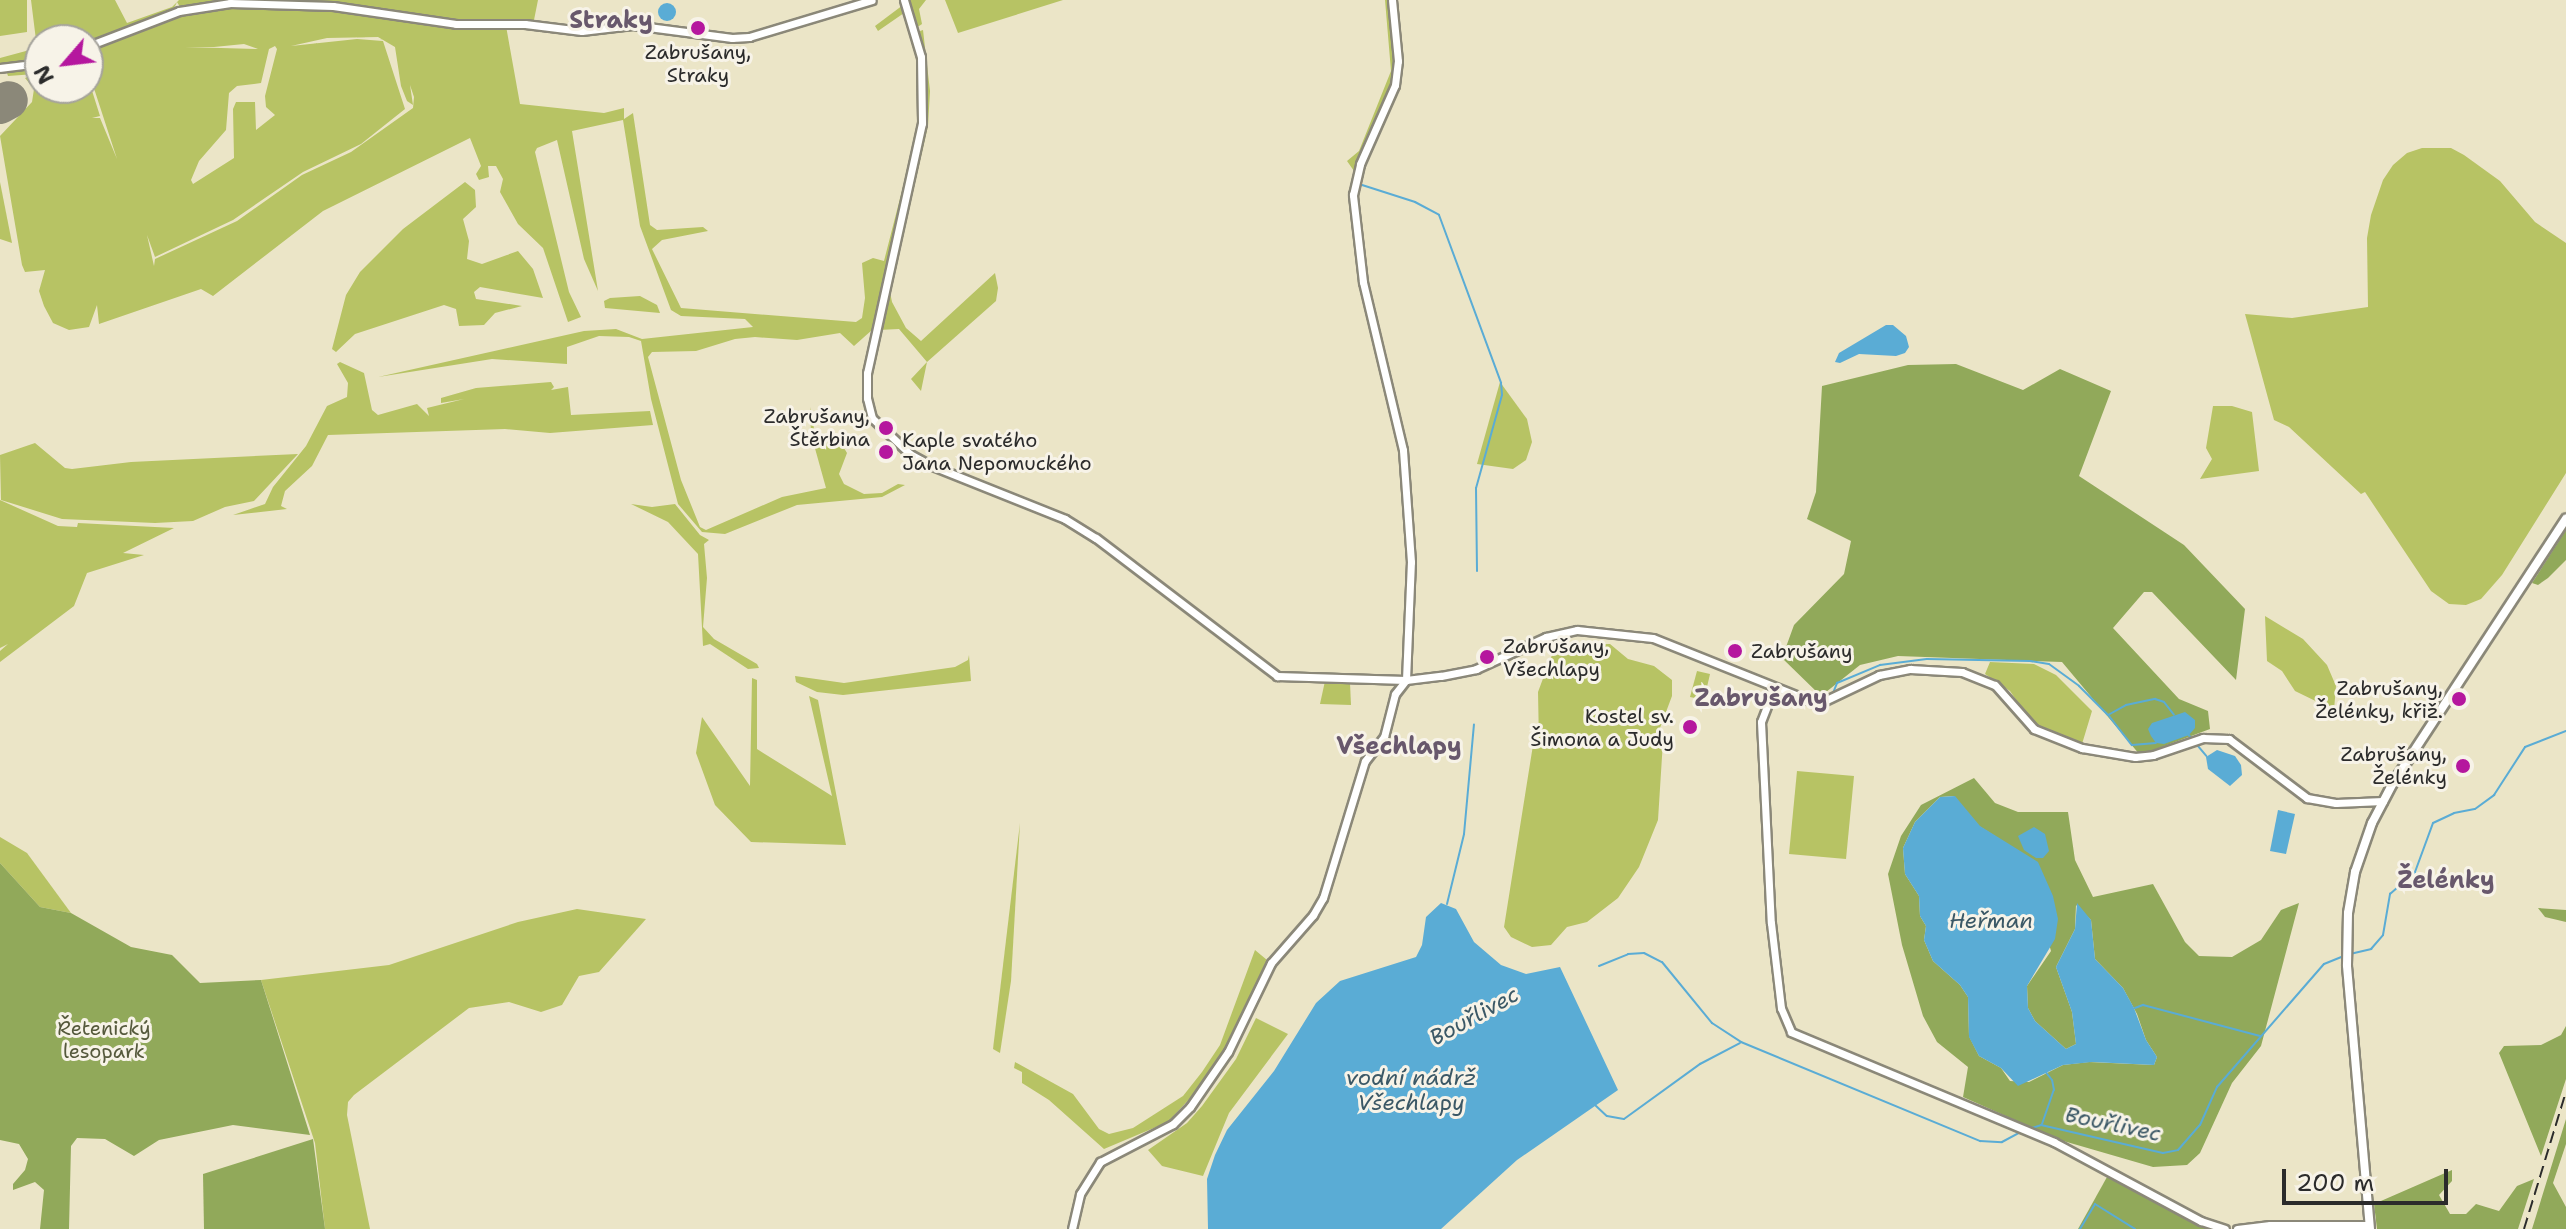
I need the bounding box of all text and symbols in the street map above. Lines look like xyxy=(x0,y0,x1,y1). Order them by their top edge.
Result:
district label: Straky xyxy=(569,7,653,35)
marker: Zabrušany, Straky xyxy=(689,19,707,37)
north arrow xyxy=(24,24,104,104)
place label: Zabrušany, Straky xyxy=(645,40,751,87)
text: N xyxy=(27,60,61,89)
place label: Zabrušany, Štěrbina xyxy=(764,404,870,451)
marker: Zabrušany, Štěrbina xyxy=(877,419,895,437)
place label: Kaple svatého Jana Nepomuckého xyxy=(902,428,1092,475)
marker: Kaple svatého Jana Nepomuckého xyxy=(877,443,895,461)
place label: Zabrušany, Všechlapy xyxy=(1503,634,1609,681)
place label: Zabrušany xyxy=(1751,639,1852,663)
marker: Zabrušany xyxy=(1726,642,1744,660)
marker: Zabrušany, Všechlapy xyxy=(1478,648,1496,666)
place label: Zabrušany, Želénky, křiž. xyxy=(2315,676,2443,723)
district label: Zabrušany xyxy=(1694,685,1828,713)
marker: Zabrušany, Želénky, křiž. xyxy=(2450,690,2468,708)
place label: Kostel sv. Šimona a Judy xyxy=(1530,704,1674,751)
marker: Kostel sv. Šimona a Judy xyxy=(1681,718,1699,736)
district label: Všechlapy xyxy=(1336,733,1462,761)
place label: Zabrušany, Želénky xyxy=(2341,742,2447,789)
marker: Zabrušany, Želénky xyxy=(2454,757,2472,775)
district label: Želénky xyxy=(2397,867,2495,895)
water label: Heřman xyxy=(1949,908,2033,934)
water label: Bouřlivec xyxy=(1425,981,1523,1051)
park label: Řetenický lesopark xyxy=(57,1017,151,1064)
water label: vodní nádrž Všechlapy xyxy=(1346,1064,1476,1116)
water label: Bouřlivec xyxy=(2063,1101,2163,1147)
scale bar xyxy=(2286,1153,2452,1203)
text: 200 m xyxy=(2296,1167,2374,1199)

